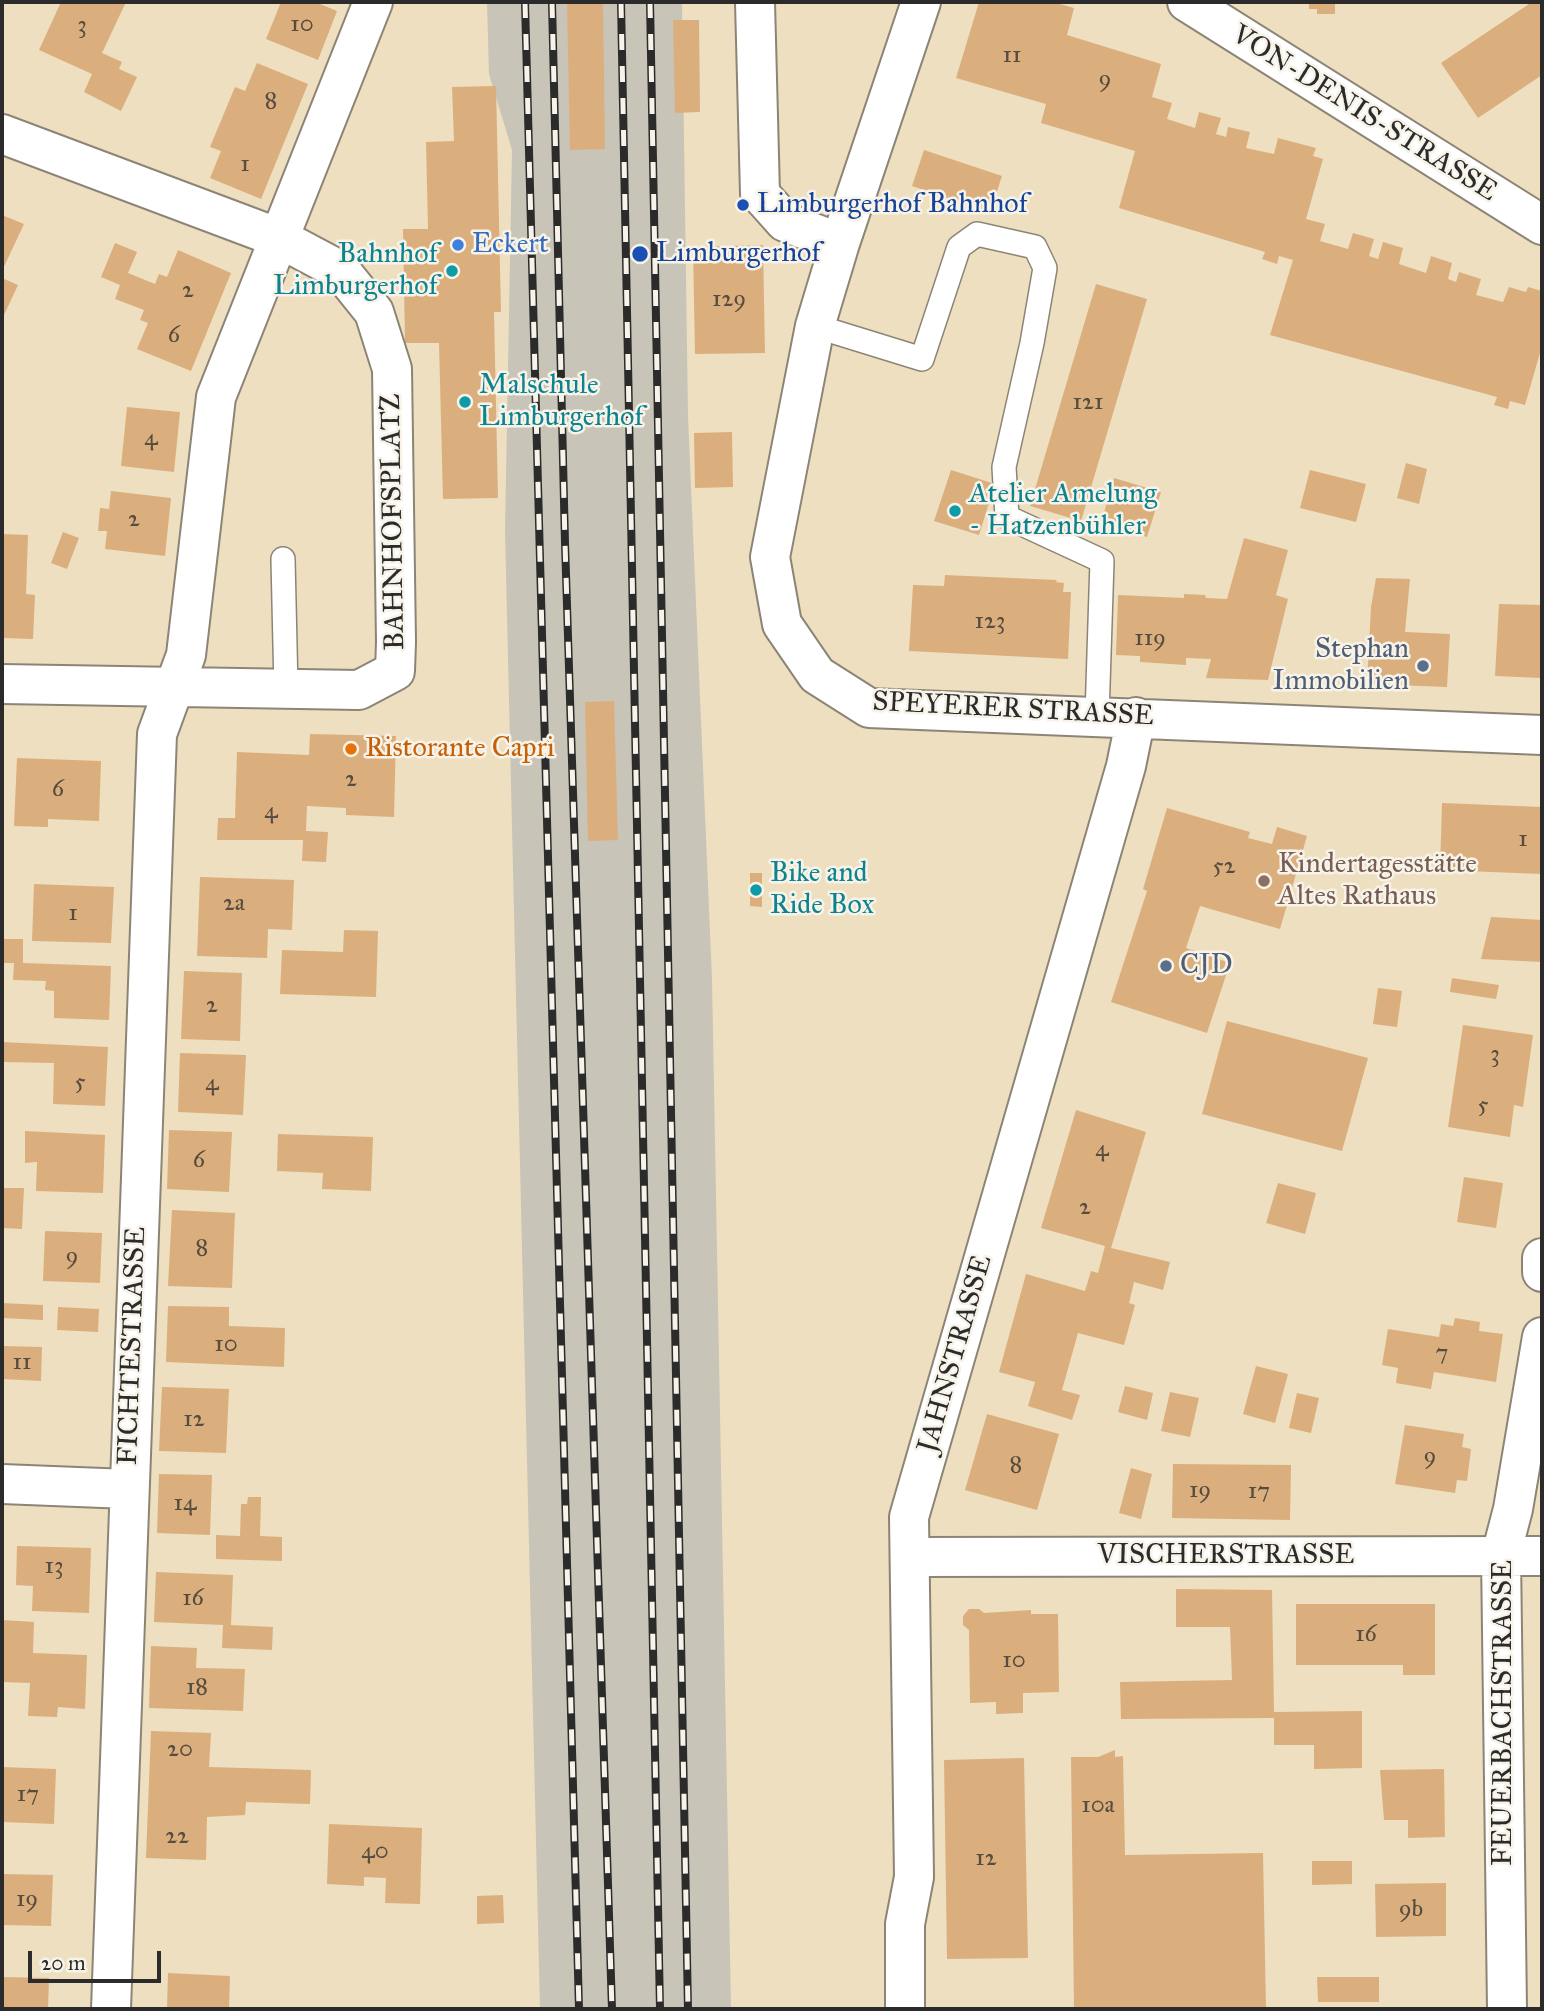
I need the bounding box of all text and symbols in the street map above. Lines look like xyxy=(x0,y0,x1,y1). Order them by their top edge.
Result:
house number: 10 xyxy=(290,11,314,39)
house number: 3 xyxy=(77,12,87,40)
street label: VON-DENIS-STRASSE xyxy=(1225,19,1503,209)
house number: 11 xyxy=(1003,42,1021,70)
house number: 9 xyxy=(1099,66,1111,94)
house number: 8 xyxy=(265,88,277,116)
house number: 1 xyxy=(240,151,250,179)
place label: Limburgerhof Bahnhof xyxy=(757,188,1028,222)
marker: Limburgerhof Bahnhof xyxy=(735,197,751,213)
place label: Eckert xyxy=(472,228,549,262)
marker: Eckert xyxy=(450,237,466,253)
place label: Limburgerhof xyxy=(656,237,821,271)
place label: Bahnhof Limburgerhof xyxy=(273,238,438,304)
marker: Limburgerhof xyxy=(630,244,650,264)
marker: Bahnhof Limburgerhof xyxy=(444,263,460,279)
house number: 2 xyxy=(182,277,194,305)
house number: 129 xyxy=(712,286,746,314)
house number: 6 xyxy=(168,322,180,350)
place label: Malschule Limburgerhof xyxy=(479,369,644,435)
house number: 121 xyxy=(1073,389,1103,417)
street label: BAHNHOFSPLATZ xyxy=(375,393,413,651)
marker: Malschule Limburgerhof xyxy=(457,394,473,410)
house number: 4 xyxy=(144,425,158,453)
place label: Atelier Amelung - Hatzenbühler xyxy=(969,478,1157,544)
marker: Atelier Amelung - Hatzenbühler xyxy=(947,503,963,519)
house number: 2 xyxy=(128,506,140,534)
house number: 123 xyxy=(975,608,1005,636)
house number: 119 xyxy=(1134,625,1166,653)
place label: Stephan Immobilien xyxy=(1273,633,1409,699)
marker: Stephan Immobilien xyxy=(1415,658,1431,674)
street label: SPEYERER STRASSE xyxy=(871,686,1155,734)
place label: Ristorante Capri xyxy=(365,732,555,766)
marker: Ristorante Capri xyxy=(343,741,359,757)
house number: 2 xyxy=(345,766,357,794)
house number: 6 xyxy=(52,776,64,804)
house number: 4 xyxy=(264,798,278,826)
house number: 1 xyxy=(1518,826,1528,854)
place label: Kindertagesstätte Altes Rathaus xyxy=(1278,848,1477,914)
house number: 52 xyxy=(1213,853,1235,881)
place label: Bike and Ride Box xyxy=(770,857,874,923)
marker: Kindertagesstätte Altes Rathaus xyxy=(1256,873,1272,889)
marker: Bike and Ride Box xyxy=(748,882,764,898)
house number: 2a xyxy=(223,890,245,918)
house number: 1 xyxy=(68,900,78,928)
place label: CJD xyxy=(1180,949,1232,983)
marker: CJD xyxy=(1158,958,1174,974)
house number: 2 xyxy=(206,992,218,1020)
house number: 3 xyxy=(1490,1041,1500,1069)
house number: 5 xyxy=(74,1069,86,1097)
house number: 4 xyxy=(205,1070,219,1098)
house number: 5 xyxy=(1477,1092,1489,1120)
house number: 4 xyxy=(1095,1136,1109,1164)
house number: 6 xyxy=(193,1147,205,1175)
house number: 2 xyxy=(1079,1194,1091,1222)
street label: FICHTESTRASSE xyxy=(112,1226,154,1466)
house number: 8 xyxy=(196,1235,208,1263)
house number: 9 xyxy=(66,1243,78,1271)
street label: JAHNSTRASSE xyxy=(912,1251,1000,1457)
house number: 10 xyxy=(214,1331,238,1359)
house number: 7 xyxy=(1436,1340,1448,1368)
house number: 11 xyxy=(13,1349,31,1377)
house number: 12 xyxy=(183,1406,205,1434)
house number: 9 xyxy=(1424,1443,1436,1471)
house number: 8 xyxy=(1010,1452,1022,1480)
house number: 19 xyxy=(1189,1477,1211,1505)
house number: 17 xyxy=(1248,1478,1270,1506)
house number: 14 xyxy=(174,1490,196,1518)
street label: VISCHERSTRASSE xyxy=(1098,1539,1354,1573)
house number: 13 xyxy=(44,1553,64,1581)
street label: FEUERBACHSTRASSE xyxy=(1487,1560,1521,1866)
house number: 16 xyxy=(182,1585,204,1613)
house number: 16 xyxy=(1355,1621,1377,1649)
house number: 10 xyxy=(1002,1647,1026,1675)
house number: 18 xyxy=(186,1674,208,1702)
house number: 20 xyxy=(167,1736,193,1764)
house number: 17 xyxy=(17,1781,39,1809)
house number: 10a xyxy=(1081,1792,1115,1820)
house number: 22 xyxy=(165,1823,189,1851)
house number: 40 xyxy=(361,1838,389,1866)
house number: 12 xyxy=(975,1845,997,1873)
house number: 19 xyxy=(16,1886,38,1914)
house number: 9b xyxy=(1399,1896,1423,1924)
scale bar xyxy=(32,1938,164,1982)
text: 20 m xyxy=(41,1950,86,1976)

